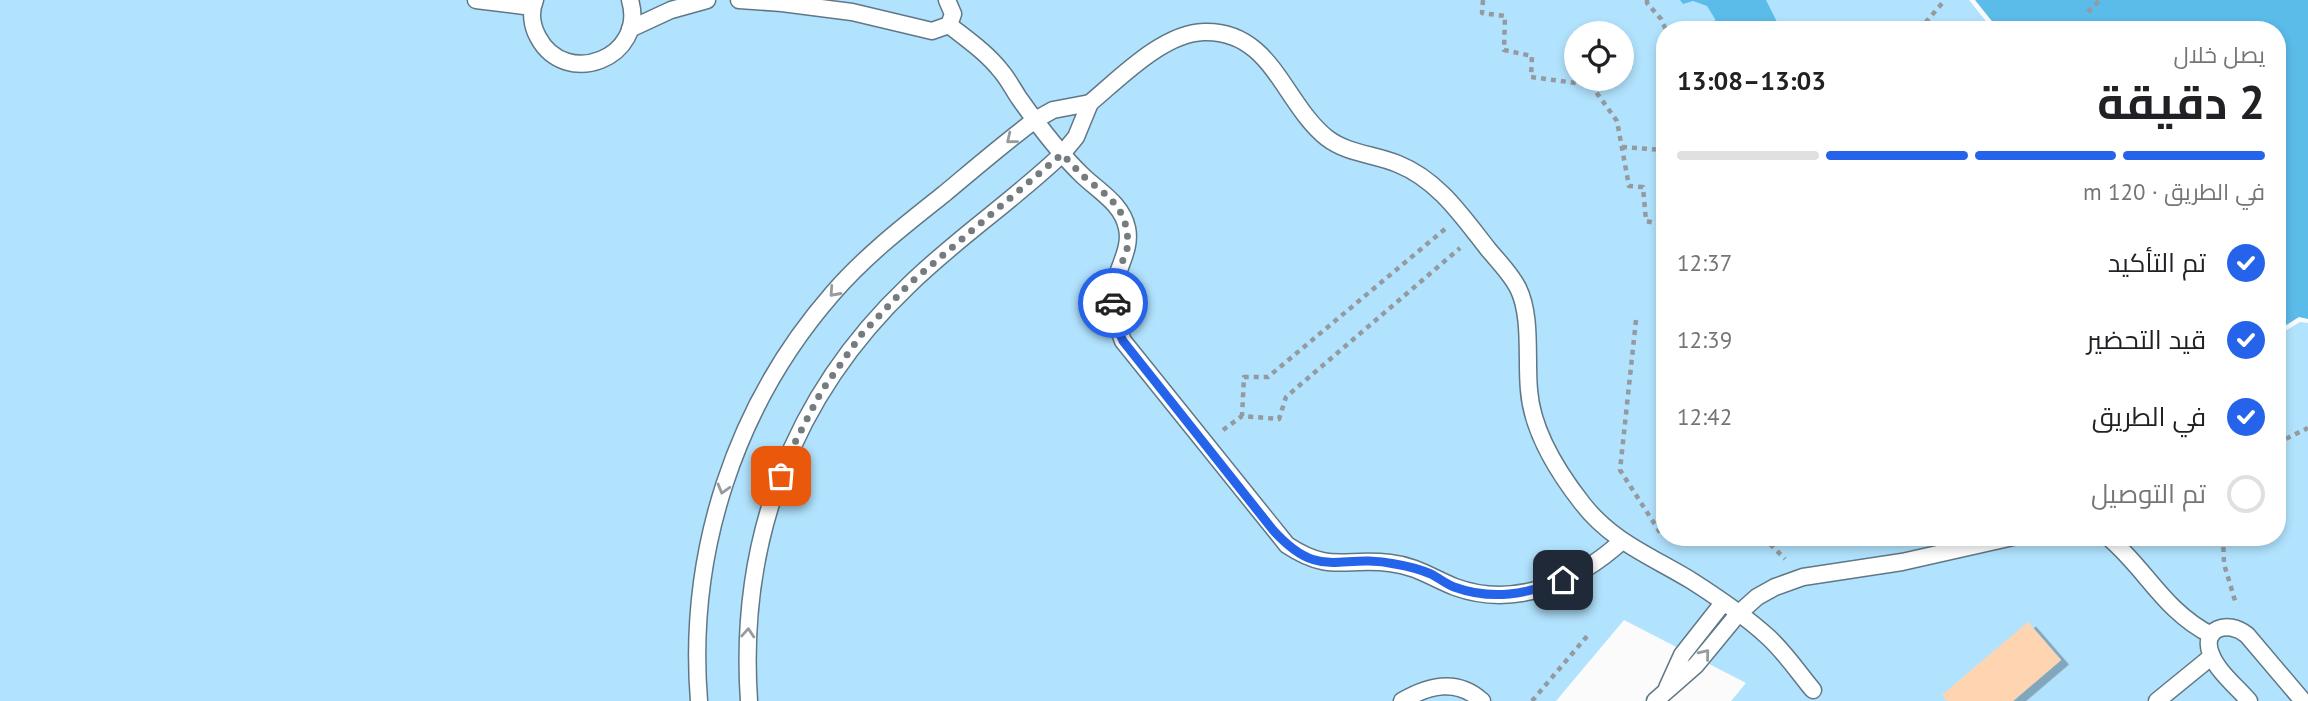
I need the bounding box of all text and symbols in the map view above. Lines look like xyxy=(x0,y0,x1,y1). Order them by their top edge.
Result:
map controls xyxy=(1564,21,1634,91)
button: locate xyxy=(1564,21,1634,91)
text: يصل خلال xyxy=(2174,40,2265,69)
text: 13:03–13:08 xyxy=(1677,64,1826,97)
text: 2 دقيقة xyxy=(2097,72,2265,132)
one-way arrow xyxy=(1007,130,1019,143)
text: في الطريق · 120 m xyxy=(2083,177,2265,206)
icon: check xyxy=(2227,244,2265,282)
text: تم التأكيد xyxy=(2108,246,2206,279)
text: 12:37 xyxy=(1677,248,1732,277)
courier xyxy=(1078,268,1148,338)
one-way arrow xyxy=(830,284,842,297)
icon: car xyxy=(1094,284,1132,322)
icon: check xyxy=(2227,321,2265,359)
text: قيد التحضير xyxy=(2087,323,2206,356)
text: 12:39 xyxy=(1677,325,1732,354)
icon: check xyxy=(2227,398,2265,436)
text: في الطريق xyxy=(2092,400,2206,433)
text: 12:42 xyxy=(1677,402,1732,431)
pin xyxy=(751,446,811,506)
icon: bag xyxy=(762,457,800,495)
text: تم التوصيل xyxy=(2091,477,2206,510)
one-way arrow xyxy=(717,483,731,495)
pin xyxy=(1533,550,1593,610)
icon: home xyxy=(1544,561,1582,599)
one-way arrow xyxy=(740,627,755,638)
one-way arrow xyxy=(1697,650,1709,663)

